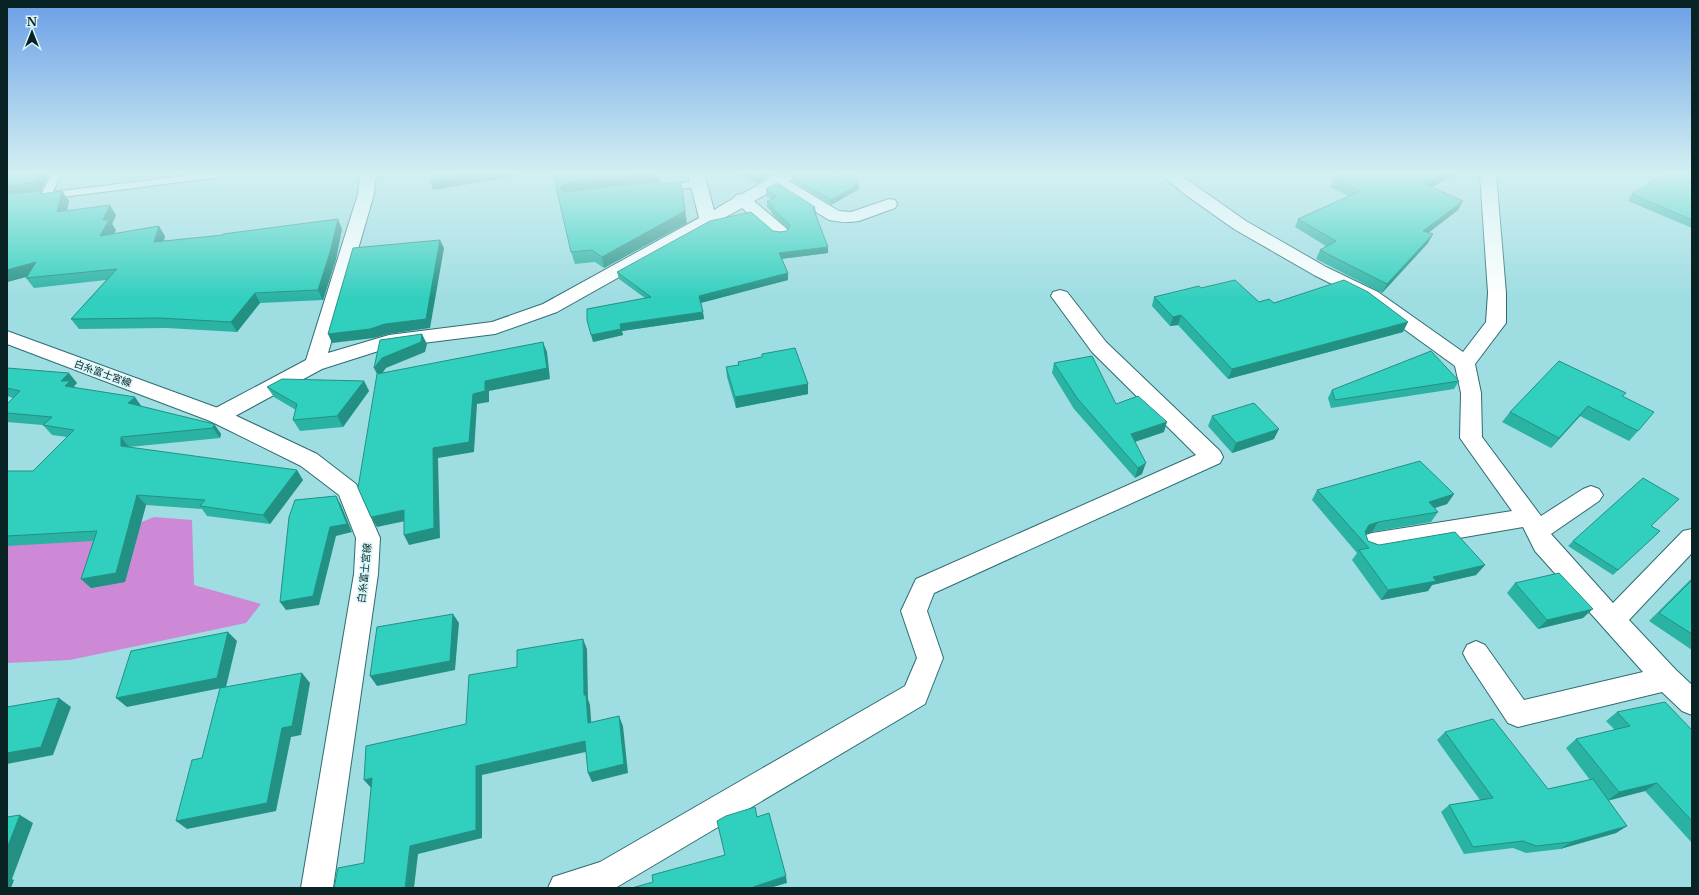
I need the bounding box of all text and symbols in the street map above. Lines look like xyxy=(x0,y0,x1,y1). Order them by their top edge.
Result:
north arrow xyxy=(12,12,52,52)
text: N xyxy=(27,15,38,29)
street label: 白糸富士宮線 xyxy=(72,357,133,390)
street label: 白糸富士宮線 xyxy=(355,543,374,604)

